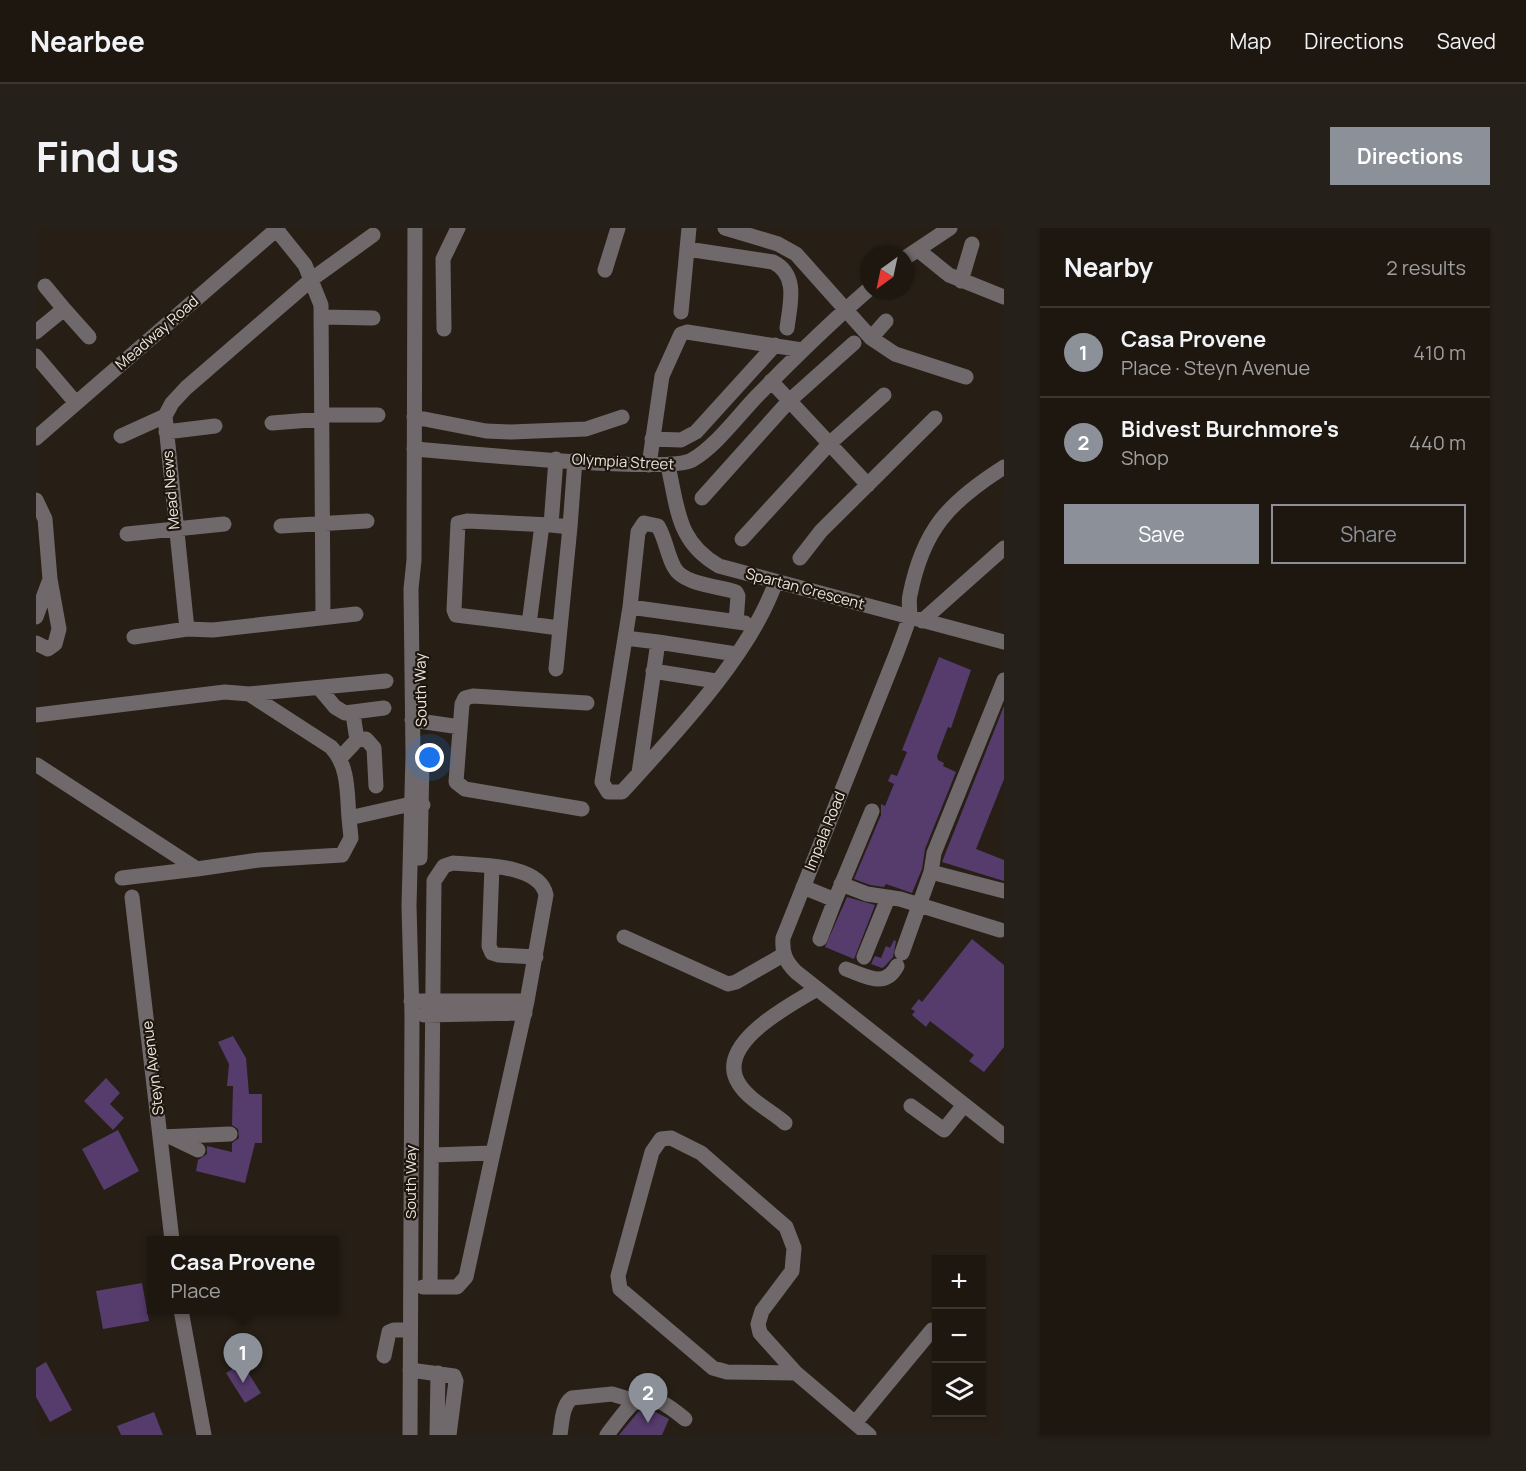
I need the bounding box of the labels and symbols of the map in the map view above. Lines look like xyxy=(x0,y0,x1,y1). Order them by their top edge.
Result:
north arrow xyxy=(860,246,914,300)
street label: Meadway Road xyxy=(111,291,203,375)
street label: Olympia Street xyxy=(571,448,675,475)
street label: Mead News xyxy=(157,450,184,530)
street label: Spartan Crescent xyxy=(743,563,867,614)
street label: South Way xyxy=(409,653,432,727)
your location xyxy=(415,743,444,772)
street label: Impala Road xyxy=(799,788,850,874)
street label: Steyn Avenue xyxy=(136,1020,169,1116)
street label: South Way xyxy=(400,1145,421,1219)
pin: 1 xyxy=(224,1334,262,1383)
pin: 2 xyxy=(628,1374,668,1423)

